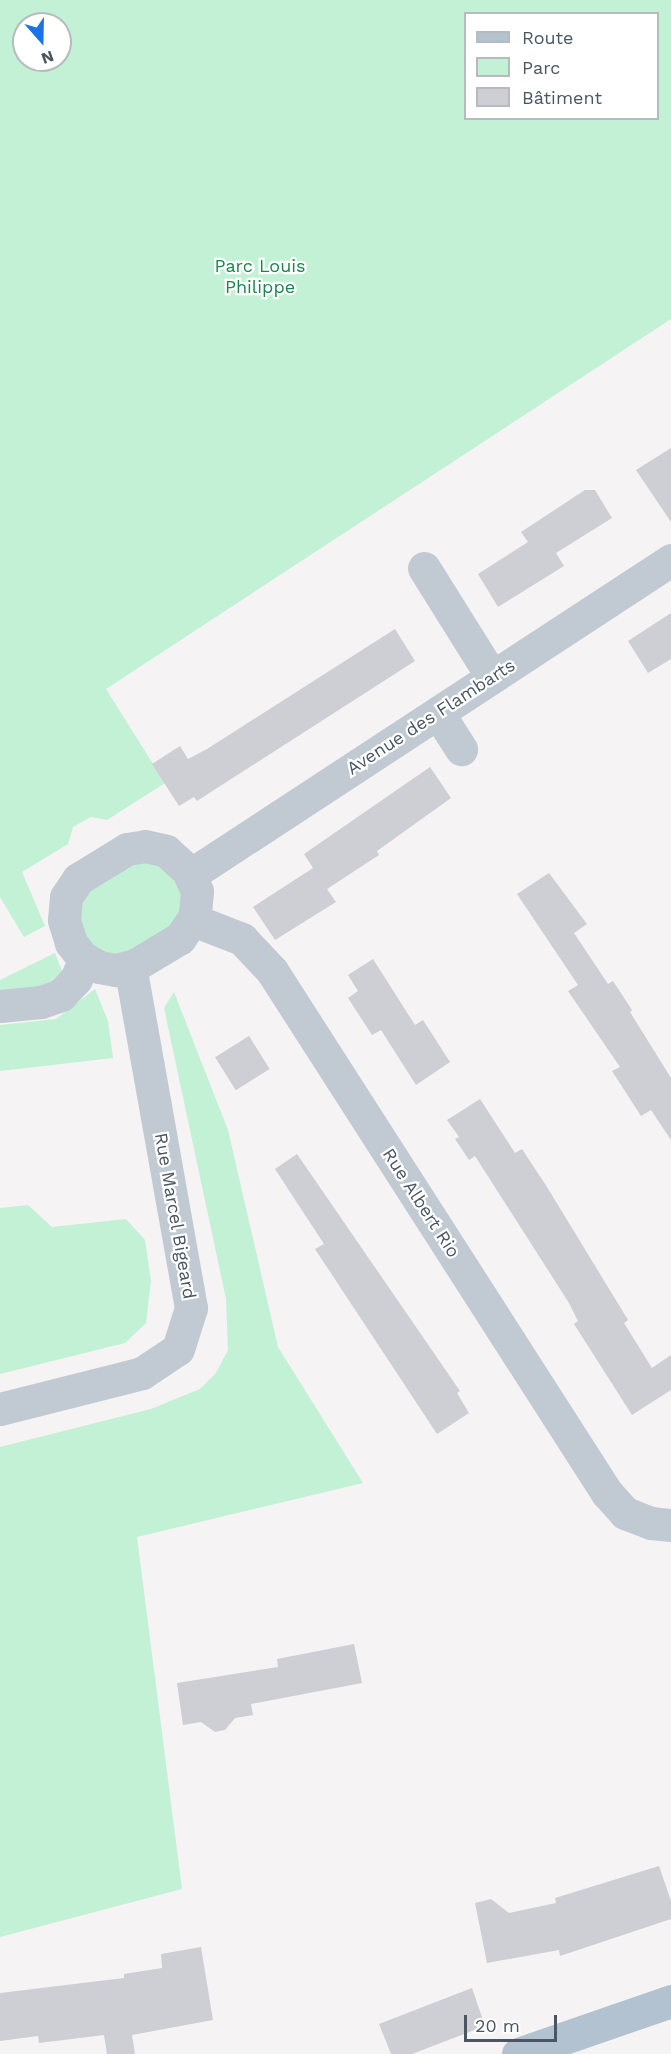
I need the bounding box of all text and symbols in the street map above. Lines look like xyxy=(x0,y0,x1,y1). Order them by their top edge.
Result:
north arrow xyxy=(12,12,72,72)
legend xyxy=(464,12,659,120)
text: Route xyxy=(522,27,574,48)
text: N xyxy=(39,47,56,68)
text: Parc xyxy=(522,57,560,78)
text: Bâtiment xyxy=(522,87,602,108)
park label: Parc Louis Philippe xyxy=(214,256,306,298)
street label: Avenue des Flambarts xyxy=(343,655,519,779)
street label: Rue Marcel Bigeard xyxy=(150,1131,200,1301)
street label: Rue Albert Rio xyxy=(378,1144,464,1262)
scale bar xyxy=(467,2003,560,2041)
text: 20 m xyxy=(475,2015,520,2036)

